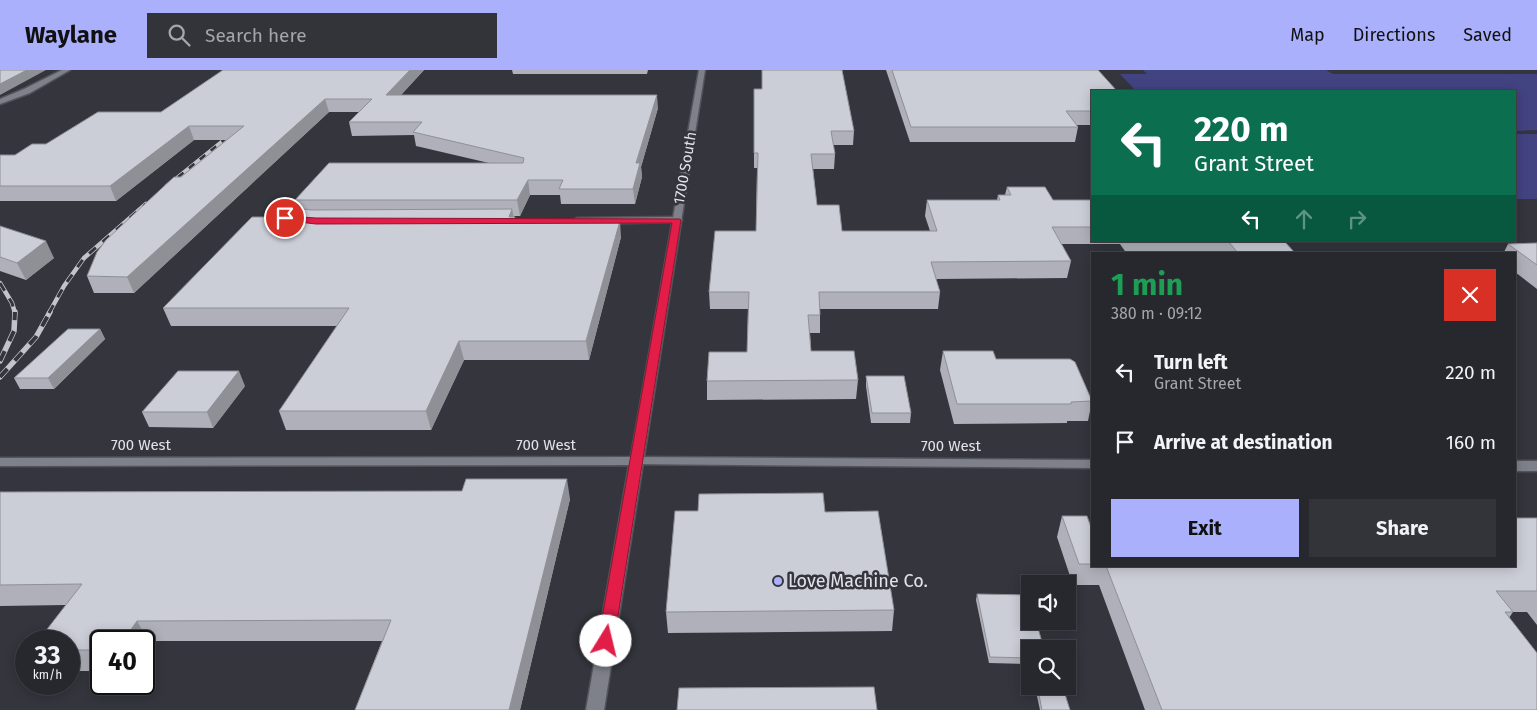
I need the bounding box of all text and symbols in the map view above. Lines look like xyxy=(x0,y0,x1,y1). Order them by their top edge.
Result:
search box xyxy=(147,13,497,58)
text: Waylane xyxy=(25,21,117,49)
icon: search xyxy=(165,21,193,49)
text: Search here xyxy=(205,24,307,47)
text: Map xyxy=(1290,24,1325,46)
text: Directions xyxy=(1353,24,1435,46)
text: Saved xyxy=(1463,24,1512,46)
text: 220 m xyxy=(1194,108,1289,150)
icon: left xyxy=(1111,110,1176,175)
street label: 1700 South xyxy=(670,130,700,206)
text: Grant Street xyxy=(1194,150,1314,177)
pin xyxy=(264,197,306,239)
icon: arrive xyxy=(271,204,299,232)
icon: left xyxy=(1237,205,1265,233)
icon: ahead xyxy=(1290,205,1318,233)
icon: right xyxy=(1343,205,1371,233)
text: 1 min xyxy=(1111,267,1183,303)
button: close xyxy=(1444,269,1496,321)
text: 380 m · 09:12 xyxy=(1111,304,1202,323)
text: Turn left xyxy=(1154,351,1228,374)
icon: left xyxy=(1111,358,1139,386)
text: 220 m xyxy=(1445,361,1496,384)
text: Grant Street xyxy=(1154,374,1241,393)
icon: arrive xyxy=(1111,428,1139,456)
text: Arrive at destination xyxy=(1154,431,1333,454)
text: 160 m xyxy=(1446,431,1496,454)
street label: 700 West xyxy=(111,436,172,454)
street label: 700 West xyxy=(516,436,577,454)
street label: 700 West xyxy=(921,437,982,455)
button: Exit xyxy=(1111,499,1299,557)
button: Share xyxy=(1309,499,1496,557)
place label: Love Machine Co. xyxy=(788,570,928,592)
marker: Love Machine Co. xyxy=(772,575,784,587)
map controls xyxy=(1021,575,1076,695)
button: sound xyxy=(1021,575,1076,630)
position arrow xyxy=(579,614,631,666)
speed limit sign: 40 xyxy=(90,630,155,695)
button: search xyxy=(1021,640,1076,695)
text: 33 xyxy=(34,641,61,671)
text: km/h xyxy=(33,668,62,682)

